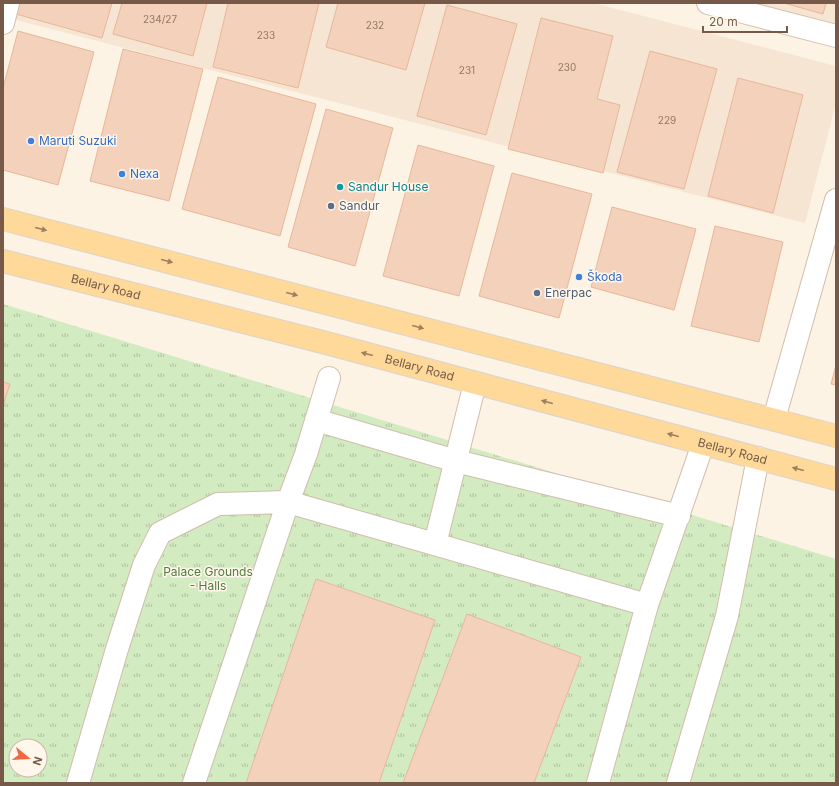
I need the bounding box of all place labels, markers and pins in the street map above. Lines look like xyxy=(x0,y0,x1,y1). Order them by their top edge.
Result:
place label: Maruti Suzuki xyxy=(39,133,117,148)
marker: Maruti Suzuki xyxy=(26,136,36,146)
place label: Nexa xyxy=(130,166,159,181)
marker: Nexa xyxy=(117,169,127,179)
place label: Sandur House xyxy=(348,179,428,194)
marker: Sandur House xyxy=(335,182,345,192)
place label: Sandur xyxy=(339,198,380,213)
marker: Sandur xyxy=(326,201,336,211)
place label: Škoda xyxy=(587,269,622,284)
marker: Škoda xyxy=(574,272,584,282)
place label: Enerpac xyxy=(545,285,592,300)
marker: Enerpac xyxy=(532,288,542,298)

